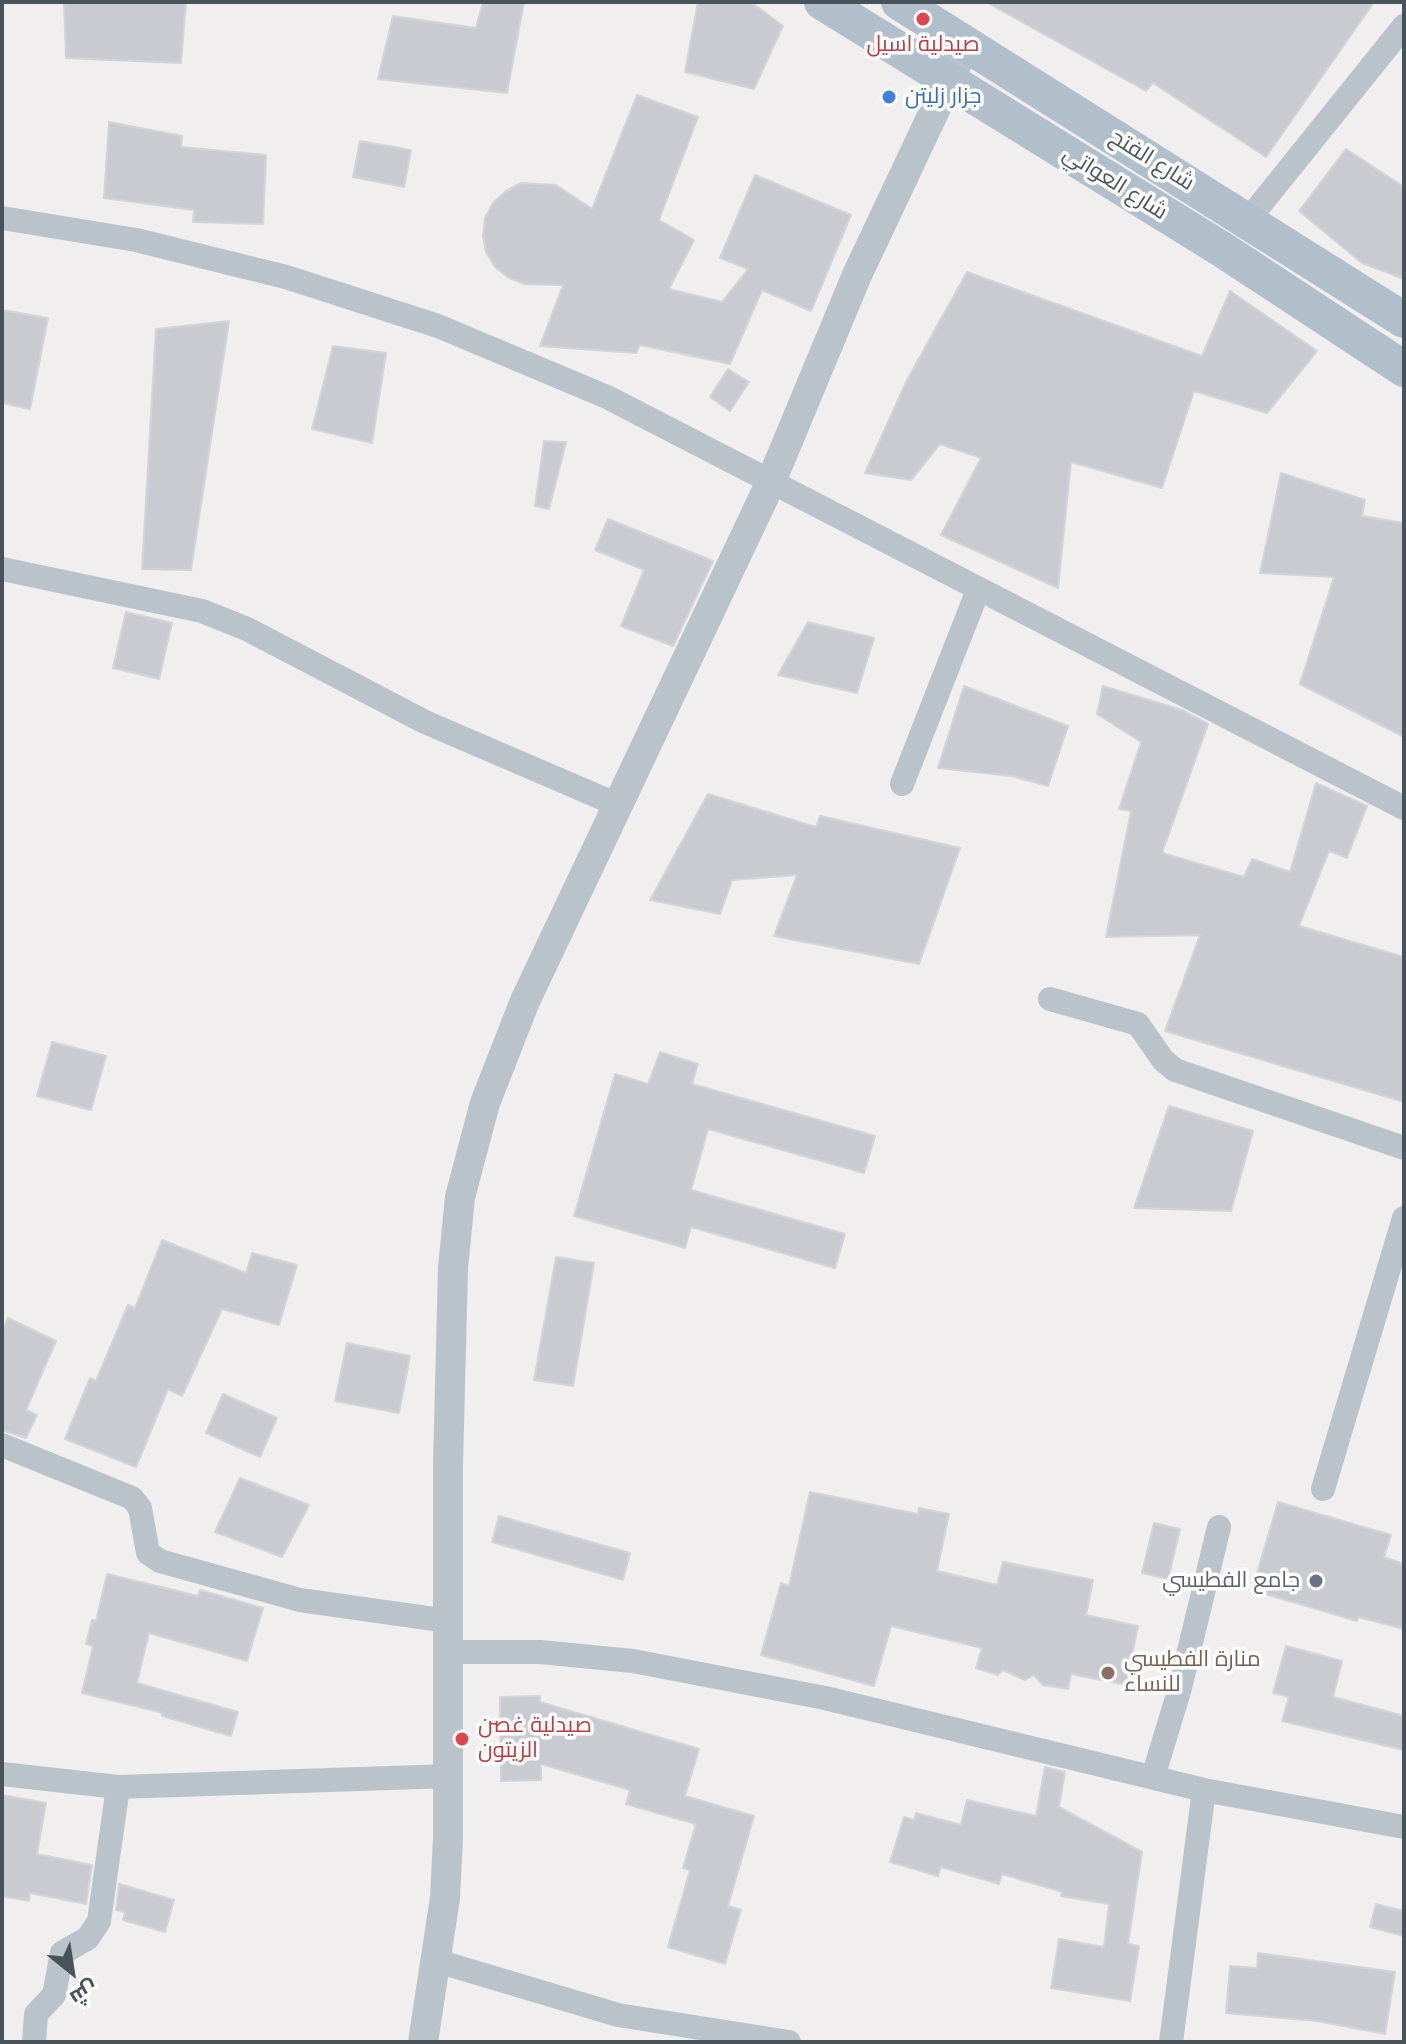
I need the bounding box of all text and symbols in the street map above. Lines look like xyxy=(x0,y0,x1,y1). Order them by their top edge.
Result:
marker: صيدلية اسيل xyxy=(914,10,932,28)
place label: صيدلية اسيل xyxy=(866,32,980,58)
place label: جزار زليتن xyxy=(905,84,981,110)
marker: جزار زليتن xyxy=(880,88,898,106)
street label: شارع الفتح xyxy=(1105,124,1199,196)
street label: شارع العواتي xyxy=(1058,140,1172,226)
place label: جامع الفطيسي xyxy=(1162,1568,1300,1594)
marker: جامع الفطيسي xyxy=(1307,1572,1325,1590)
place label: منارة الفطيسي للنساء xyxy=(1124,1647,1261,1698)
marker: منارة الفطيسي للنساء xyxy=(1099,1664,1117,1682)
place label: صيدلية غصن الزيتون xyxy=(478,1713,592,1764)
marker: صيدلية غصن الزيتون xyxy=(453,1730,471,1748)
north arrow xyxy=(32,1932,112,2012)
text: ش xyxy=(65,1974,103,2012)

